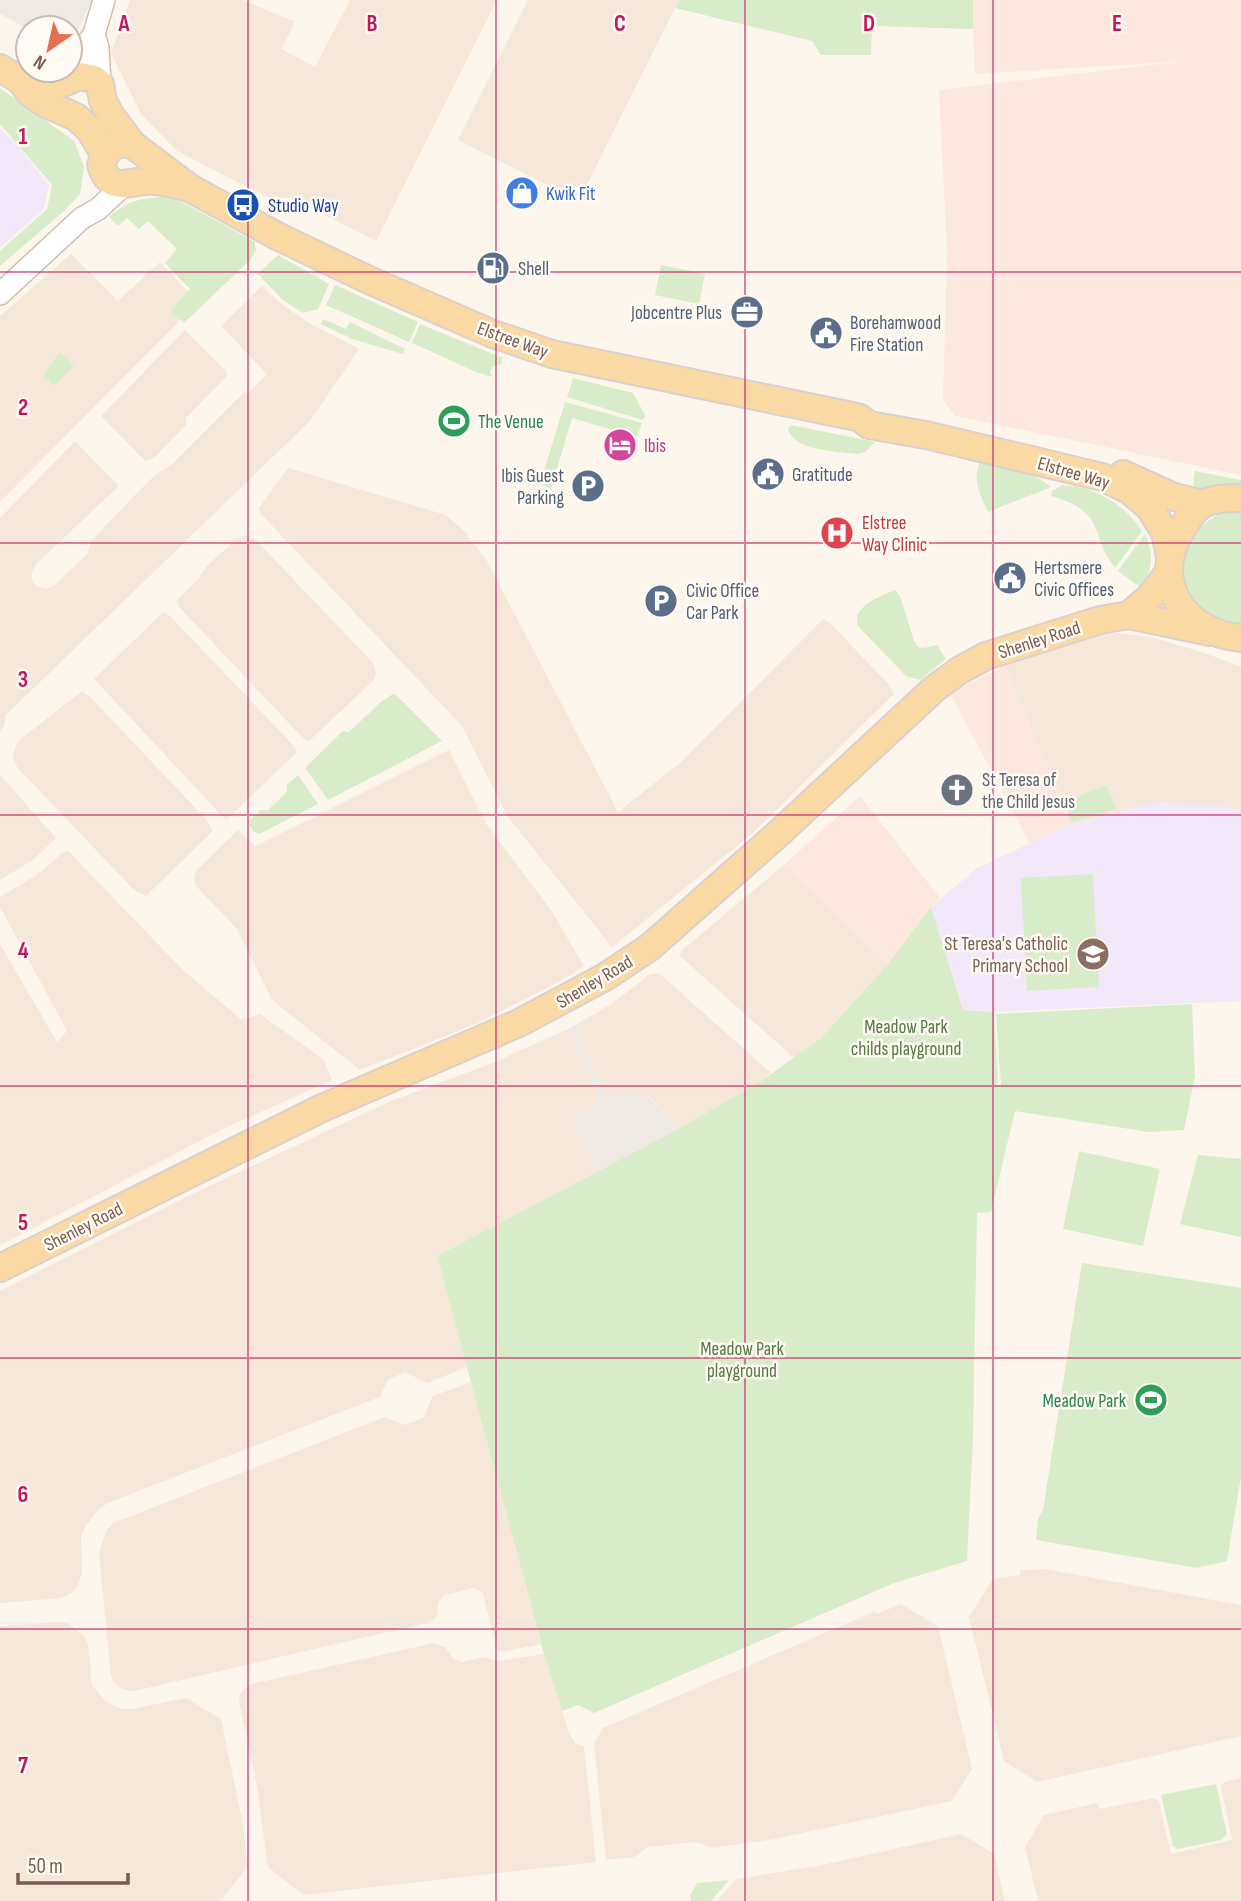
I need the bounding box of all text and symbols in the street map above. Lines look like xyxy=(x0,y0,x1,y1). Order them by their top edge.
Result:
text: A xyxy=(118,10,131,38)
text: B xyxy=(367,10,378,38)
text: C xyxy=(614,10,626,38)
text: D xyxy=(863,10,875,38)
text: E xyxy=(1112,10,1122,38)
north arrow xyxy=(14,14,84,84)
text: N xyxy=(30,49,51,74)
text: 1 xyxy=(18,123,28,151)
shop icon: Kwik Fit xyxy=(503,174,541,212)
place label: Kwik Fit xyxy=(546,183,596,206)
bus stop icon: Studio Way xyxy=(224,186,262,224)
place label: Studio Way xyxy=(268,195,339,218)
fuel station icon: Shell xyxy=(474,249,512,287)
place label: Shell xyxy=(518,258,549,281)
office icon: Jobcentre Plus xyxy=(728,293,766,331)
place label: Jobcentre Plus xyxy=(630,302,722,325)
place label: Borehamwood Fire Station xyxy=(850,312,941,357)
public building icon: Borehamwood Fire Station xyxy=(807,314,845,352)
street label: Elstree Way xyxy=(474,317,552,364)
text: 2 xyxy=(18,394,28,422)
sports icon: The Venue xyxy=(435,402,473,440)
place label: The Venue xyxy=(478,411,544,434)
hotel icon: Ibis xyxy=(601,426,639,464)
place label: Ibis xyxy=(644,435,666,458)
street label: Elstree Way xyxy=(1035,452,1113,495)
public building icon: Gratitude xyxy=(749,455,787,493)
place label: Gratitude xyxy=(792,464,853,487)
place label: Ibis Guest Parking xyxy=(501,465,564,510)
parking icon: Ibis Guest Parking xyxy=(569,467,607,505)
place label: Elstree Way Clinic xyxy=(862,512,927,557)
hospital icon: Elstree Way Clinic xyxy=(818,514,856,552)
place label: Hertsmere Civic Offices xyxy=(1034,557,1114,602)
public building icon: Hertsmere Civic Offices xyxy=(991,559,1029,597)
place label: Civic Office Car Park xyxy=(686,580,759,625)
parking icon: Civic Office Car Park xyxy=(642,582,680,620)
street label: Shenley Road xyxy=(995,616,1083,665)
text: 3 xyxy=(18,666,28,694)
place label: St Teresa of the Child Jesus xyxy=(982,769,1075,814)
church icon: St Teresa of the Child Jesus xyxy=(938,771,976,809)
place label: St Teresa's Catholic Primary School xyxy=(944,933,1068,978)
school or university icon: St Teresa's Catholic Primary School xyxy=(1074,935,1112,973)
text: 4 xyxy=(18,937,29,965)
street label: Shenley Road xyxy=(552,951,637,1014)
park label: Meadow Park childs playground xyxy=(851,1016,961,1061)
street label: Shenley Road xyxy=(41,1198,127,1257)
text: 5 xyxy=(18,1209,28,1237)
park label: Meadow Park playground xyxy=(700,1338,784,1383)
sports icon: Meadow Park xyxy=(1132,1381,1170,1419)
place label: Meadow Park xyxy=(1043,1390,1127,1413)
text: 6 xyxy=(18,1481,28,1509)
text: 7 xyxy=(18,1752,28,1780)
scale bar xyxy=(18,1842,128,1886)
text: 50 m xyxy=(28,1854,63,1879)

